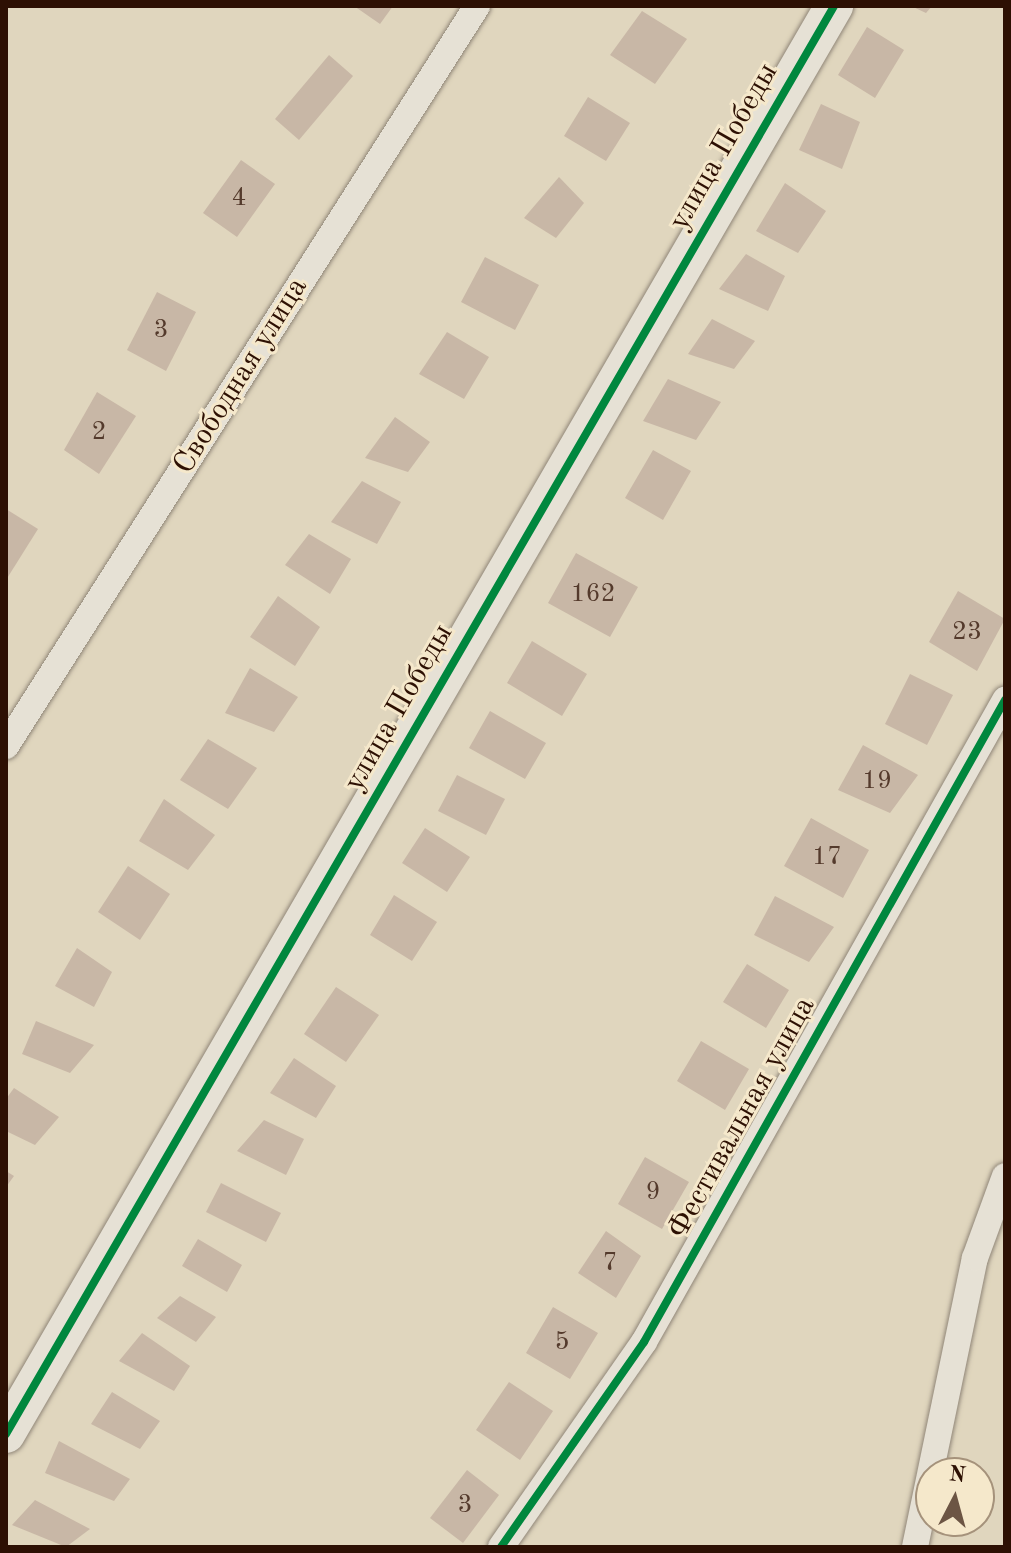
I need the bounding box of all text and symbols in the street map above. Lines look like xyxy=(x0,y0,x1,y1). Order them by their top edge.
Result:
street label: улица Победы xyxy=(662,57,786,237)
house number: 4 xyxy=(231,183,247,215)
street label: Свободная улица xyxy=(166,271,316,481)
house number: 3 xyxy=(153,315,169,347)
house number: 2 xyxy=(91,417,107,449)
house number: 162 xyxy=(570,579,616,611)
house number: 23 xyxy=(952,617,982,649)
street label: улица Победы xyxy=(337,618,461,798)
house number: 19 xyxy=(862,766,892,798)
house number: 17 xyxy=(812,842,842,874)
street label: Фестивальная улица xyxy=(661,991,823,1245)
house number: 9 xyxy=(645,1177,661,1209)
house number: 7 xyxy=(602,1248,618,1280)
house number: 5 xyxy=(554,1327,570,1359)
north arrow xyxy=(915,1457,995,1537)
text: N xyxy=(948,1463,967,1487)
house number: 3 xyxy=(457,1490,473,1522)

